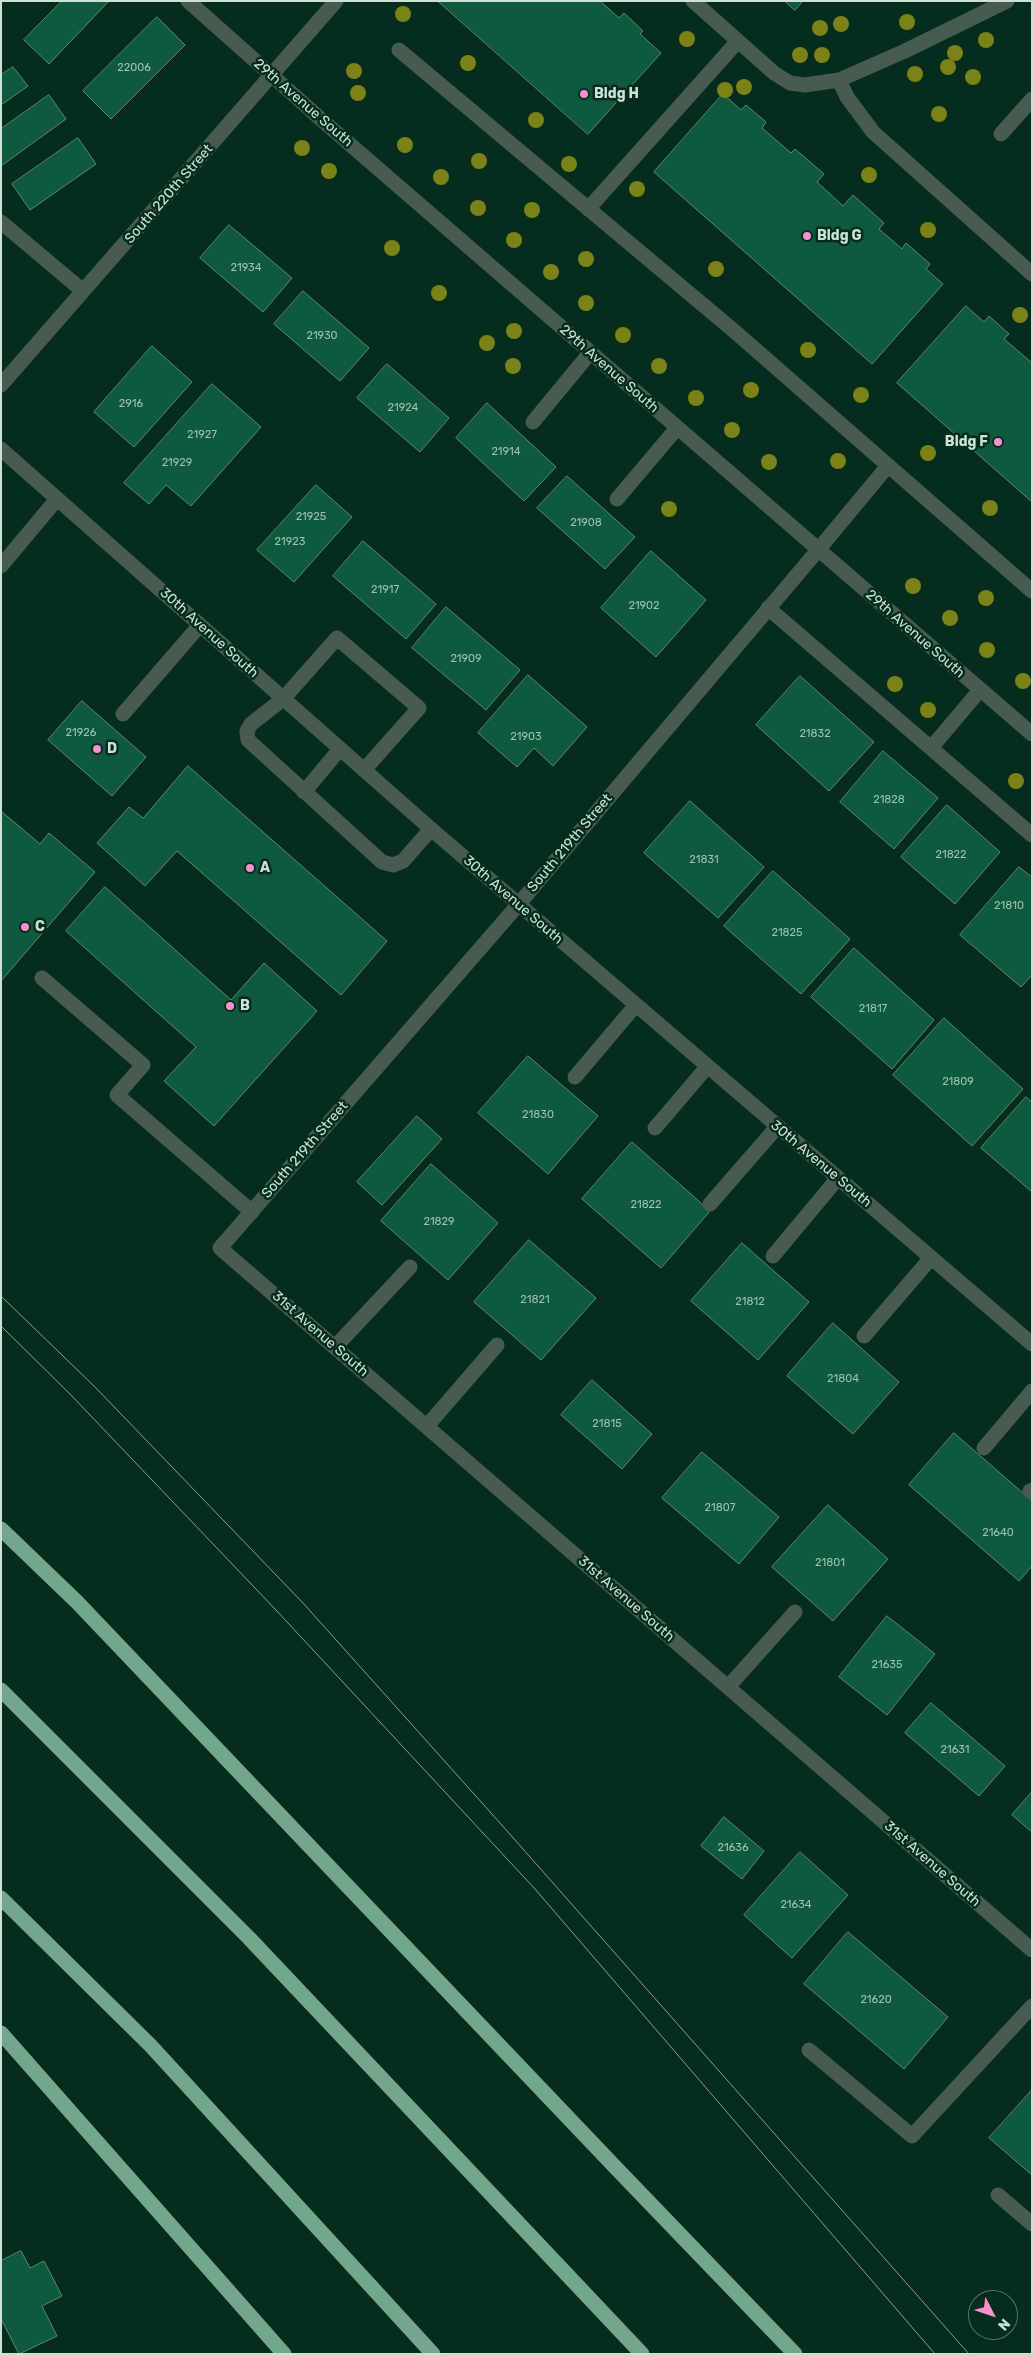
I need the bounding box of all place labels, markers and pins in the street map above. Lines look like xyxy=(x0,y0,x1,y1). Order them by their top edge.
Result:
place label: Bldg H xyxy=(594,86,639,102)
marker: Bldg H xyxy=(578,88,590,100)
place label: Bldg G xyxy=(817,228,862,244)
marker: Bldg G xyxy=(801,230,813,242)
place label: Bldg F xyxy=(945,434,988,450)
marker: Bldg F xyxy=(992,436,1004,448)
place label: D xyxy=(107,741,117,757)
marker: D xyxy=(91,743,103,755)
place label: A xyxy=(260,860,270,876)
marker: A xyxy=(244,862,256,874)
place label: C xyxy=(35,919,45,935)
marker: C xyxy=(19,921,31,933)
place label: B xyxy=(240,998,250,1014)
marker: B xyxy=(224,1000,236,1012)

